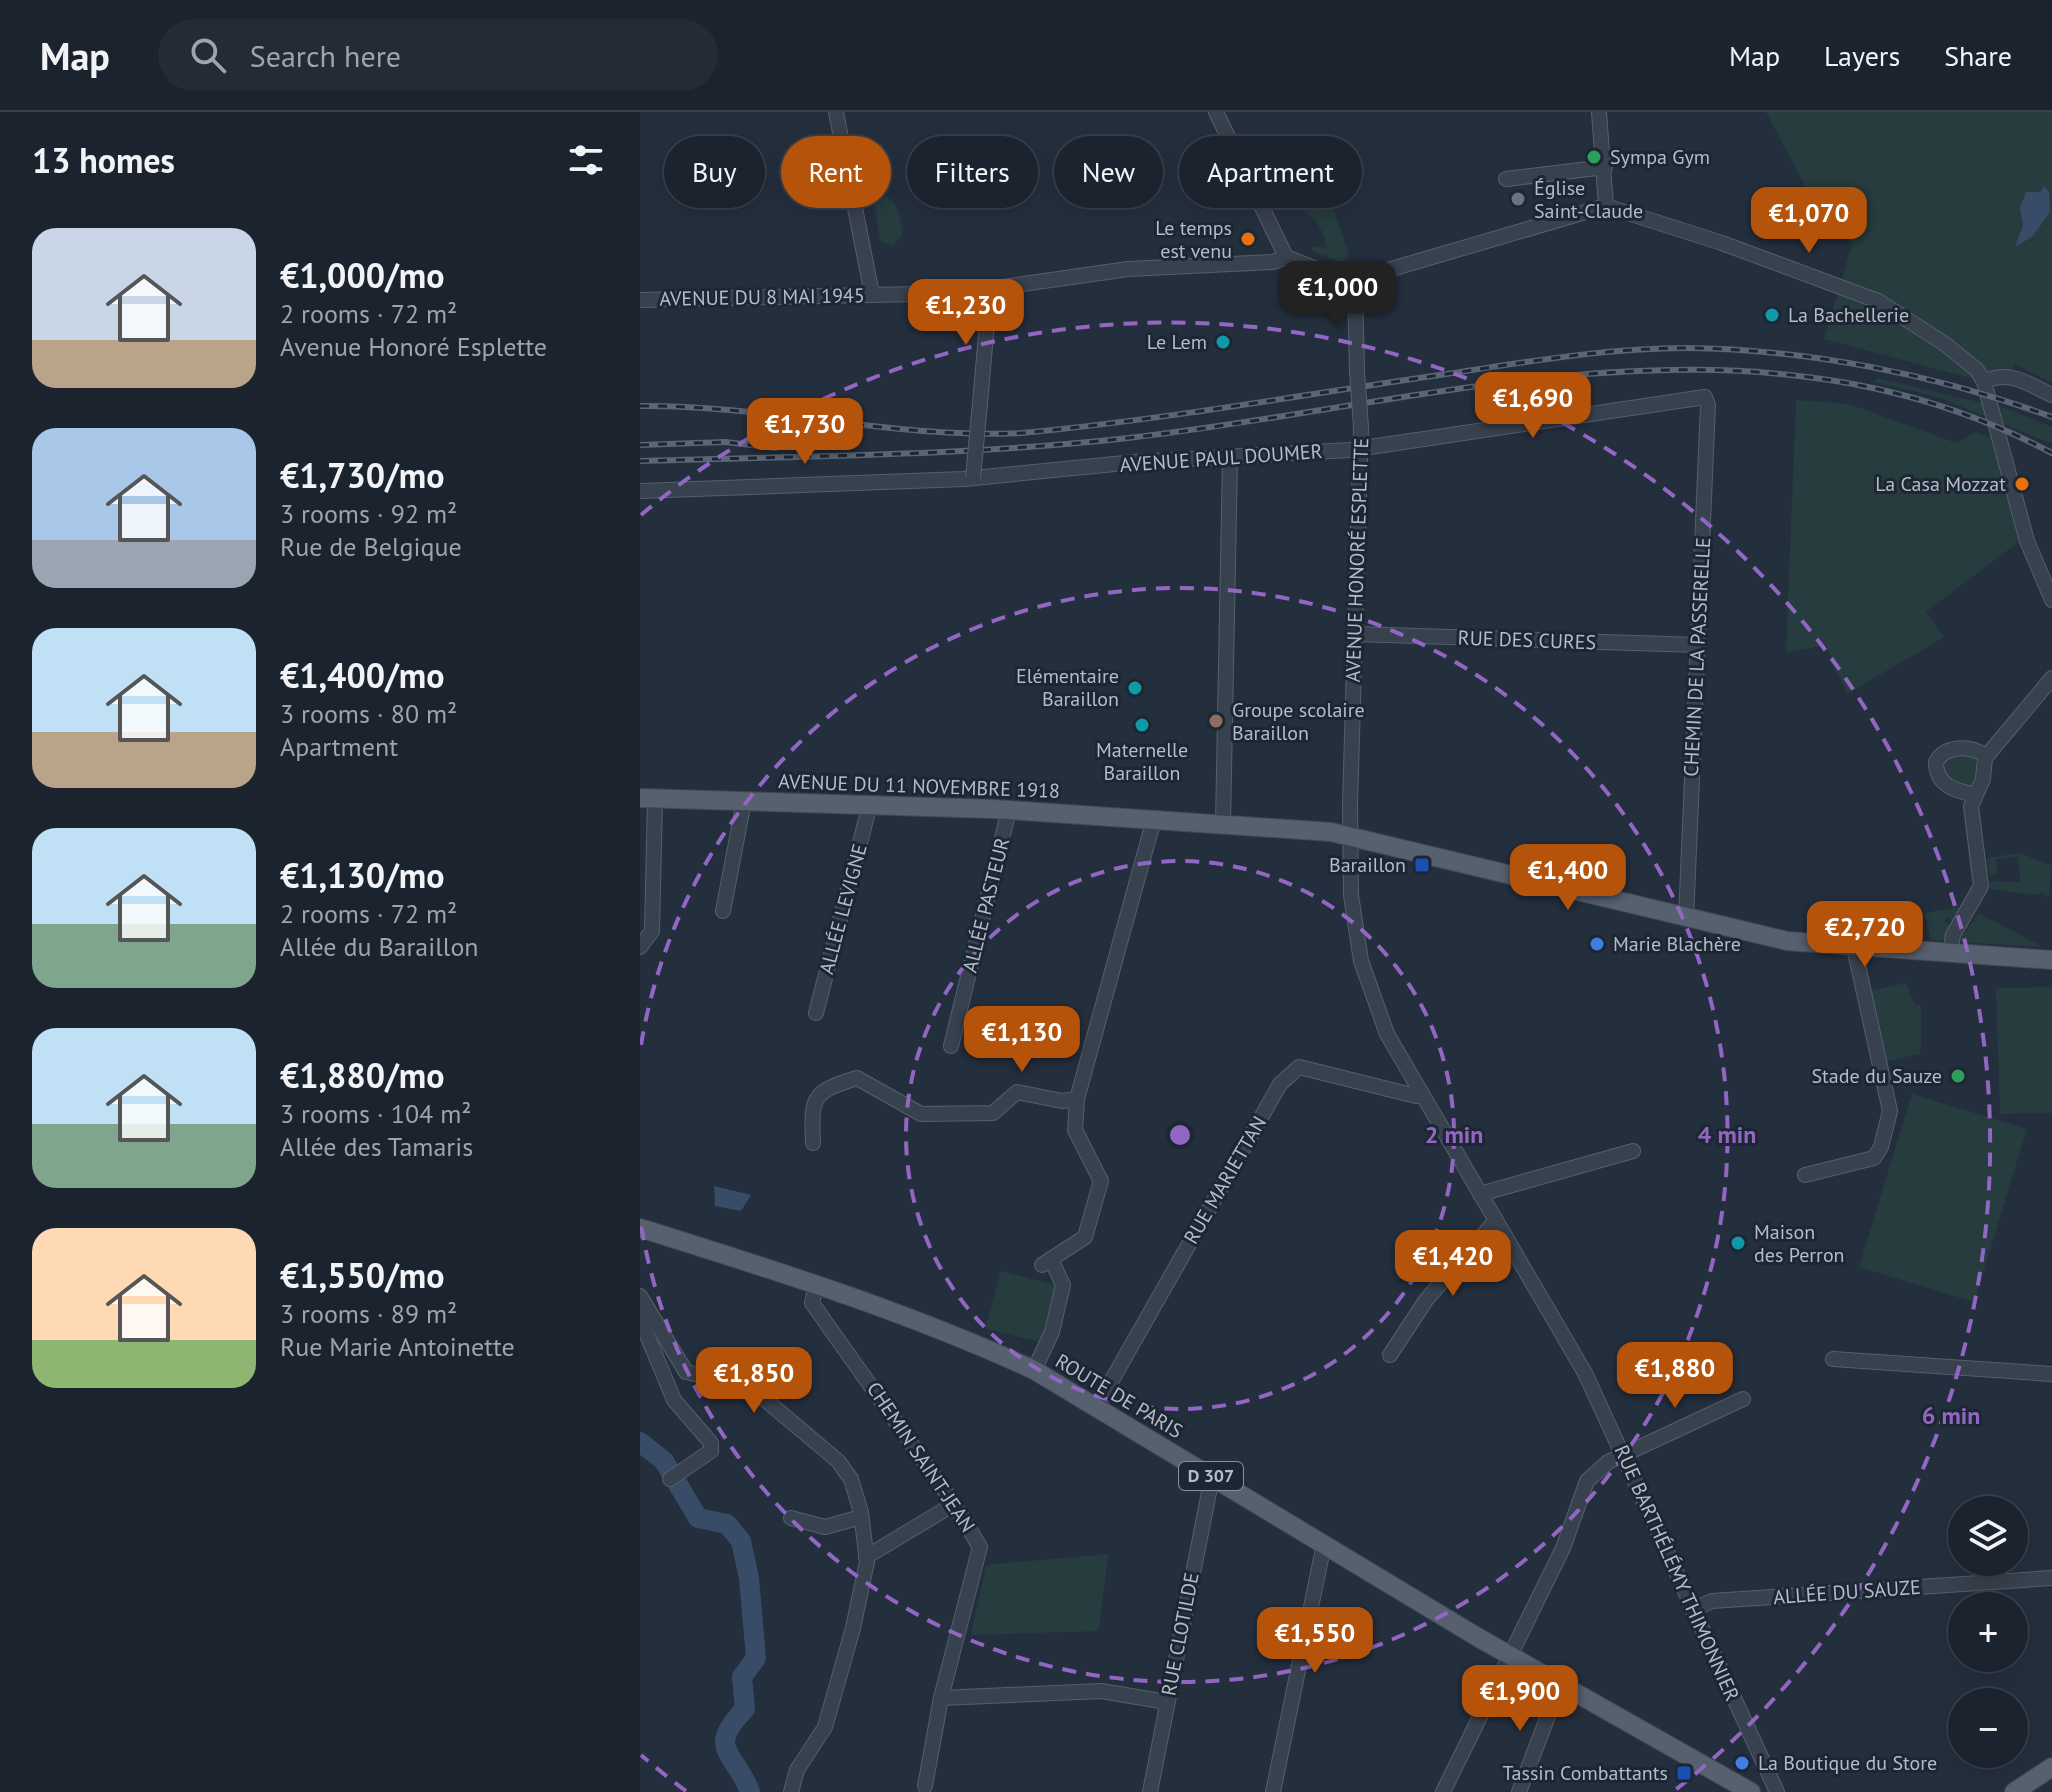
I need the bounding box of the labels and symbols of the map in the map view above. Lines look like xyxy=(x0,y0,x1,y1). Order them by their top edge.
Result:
place label: Sympa Gym xyxy=(1610,144,1710,170)
marker: Sympa Gym xyxy=(1585,148,1603,166)
place label: Église Saint-Claude xyxy=(1534,175,1643,224)
pin: €1,070 xyxy=(1744,187,1874,255)
marker: Église Saint-Claude xyxy=(1509,190,1527,208)
place label: Le temps est venu xyxy=(1155,215,1232,264)
marker: Le temps est venu xyxy=(1239,230,1257,248)
pin: €1,000 xyxy=(1273,261,1403,329)
pin: €1,230 xyxy=(901,279,1031,347)
street label: AVENUE DU 8 MAI 1945 xyxy=(659,282,865,312)
place label: La Bachellerie xyxy=(1788,302,1909,328)
marker: La Bachellerie xyxy=(1763,306,1781,324)
place label: Le Lem xyxy=(1147,329,1207,355)
marker: Le Lem xyxy=(1214,333,1232,351)
pin: €1,690 xyxy=(1468,372,1598,440)
pin: €1,730 xyxy=(740,398,870,466)
street label: AVENUE HONORÉ ESPLETTE xyxy=(1340,437,1374,683)
street label: AVENUE PAUL DOUMER xyxy=(1119,438,1323,478)
place label: La Casa Mozzat xyxy=(1875,471,2006,497)
marker: La Casa Mozzat xyxy=(2013,475,2031,493)
street label: CHEMIN DE LA PASSERELLE xyxy=(1678,537,1716,777)
street label: RUE DES CURES xyxy=(1457,625,1597,655)
place label: Elémentaire Baraillon xyxy=(1016,663,1119,712)
marker: Elémentaire Baraillon xyxy=(1126,679,1144,697)
place label: Groupe scolaire Baraillon xyxy=(1232,697,1365,746)
marker: Groupe scolaire Baraillon xyxy=(1207,712,1225,730)
marker: Maternelle Baraillon xyxy=(1133,716,1151,734)
place label: Maternelle Baraillon xyxy=(1096,737,1188,786)
street label: AVENUE DU 11 NOVEMBRE 1918 xyxy=(778,768,1060,804)
street label: ALLÉE PASTEUR xyxy=(957,835,1015,975)
street label: ALLÉE LEVIGNE xyxy=(813,841,873,977)
pin: €1,400 xyxy=(1503,844,1633,912)
place label: Baraillon xyxy=(1329,852,1406,878)
marker: Baraillon xyxy=(1413,856,1431,874)
pin: €2,720 xyxy=(1800,901,1930,969)
place label: Marie Blachère xyxy=(1613,931,1741,957)
marker: Marie Blachère xyxy=(1588,935,1606,953)
pin: €1,130 xyxy=(957,1006,1087,1074)
place label: Stade du Sauze xyxy=(1811,1063,1942,1089)
marker: Stade du Sauze xyxy=(1949,1067,1967,1085)
street label: RUE MARIETTAN xyxy=(1178,1111,1272,1249)
text: 2 min xyxy=(1425,1119,1483,1150)
text: 4 min xyxy=(1698,1119,1756,1150)
centre of rings xyxy=(1166,1121,1194,1149)
place label: Maison des Perron xyxy=(1754,1219,1845,1268)
pin: €1,420 xyxy=(1388,1230,1518,1298)
marker: Maison des Perron xyxy=(1729,1234,1747,1252)
pin: €1,880 xyxy=(1610,1342,1740,1410)
pin: €1,850 xyxy=(689,1347,819,1415)
street label: ROUTE DE PARIS xyxy=(1051,1348,1187,1444)
street label: CHEMIN SAINT-JEAN xyxy=(861,1377,981,1537)
text: 6 min xyxy=(1922,1400,1980,1431)
street label: RUE BARTHÉLÉMY THIMONNIER xyxy=(1609,1441,1745,1705)
road number: D 307 xyxy=(1179,1462,1243,1490)
street label: RUE CLOTILDE xyxy=(1155,1570,1205,1698)
street label: ALLÉE DU SAUZE xyxy=(1772,1574,1922,1610)
pin: €1,550 xyxy=(1250,1607,1380,1675)
pin: €1,900 xyxy=(1455,1665,1585,1733)
place label: La Boutique du Store xyxy=(1758,1750,1937,1776)
marker: La Boutique du Store xyxy=(1733,1754,1751,1772)
place label: Tassin Combattants xyxy=(1503,1760,1668,1786)
marker: Tassin Combattants xyxy=(1675,1764,1693,1782)

